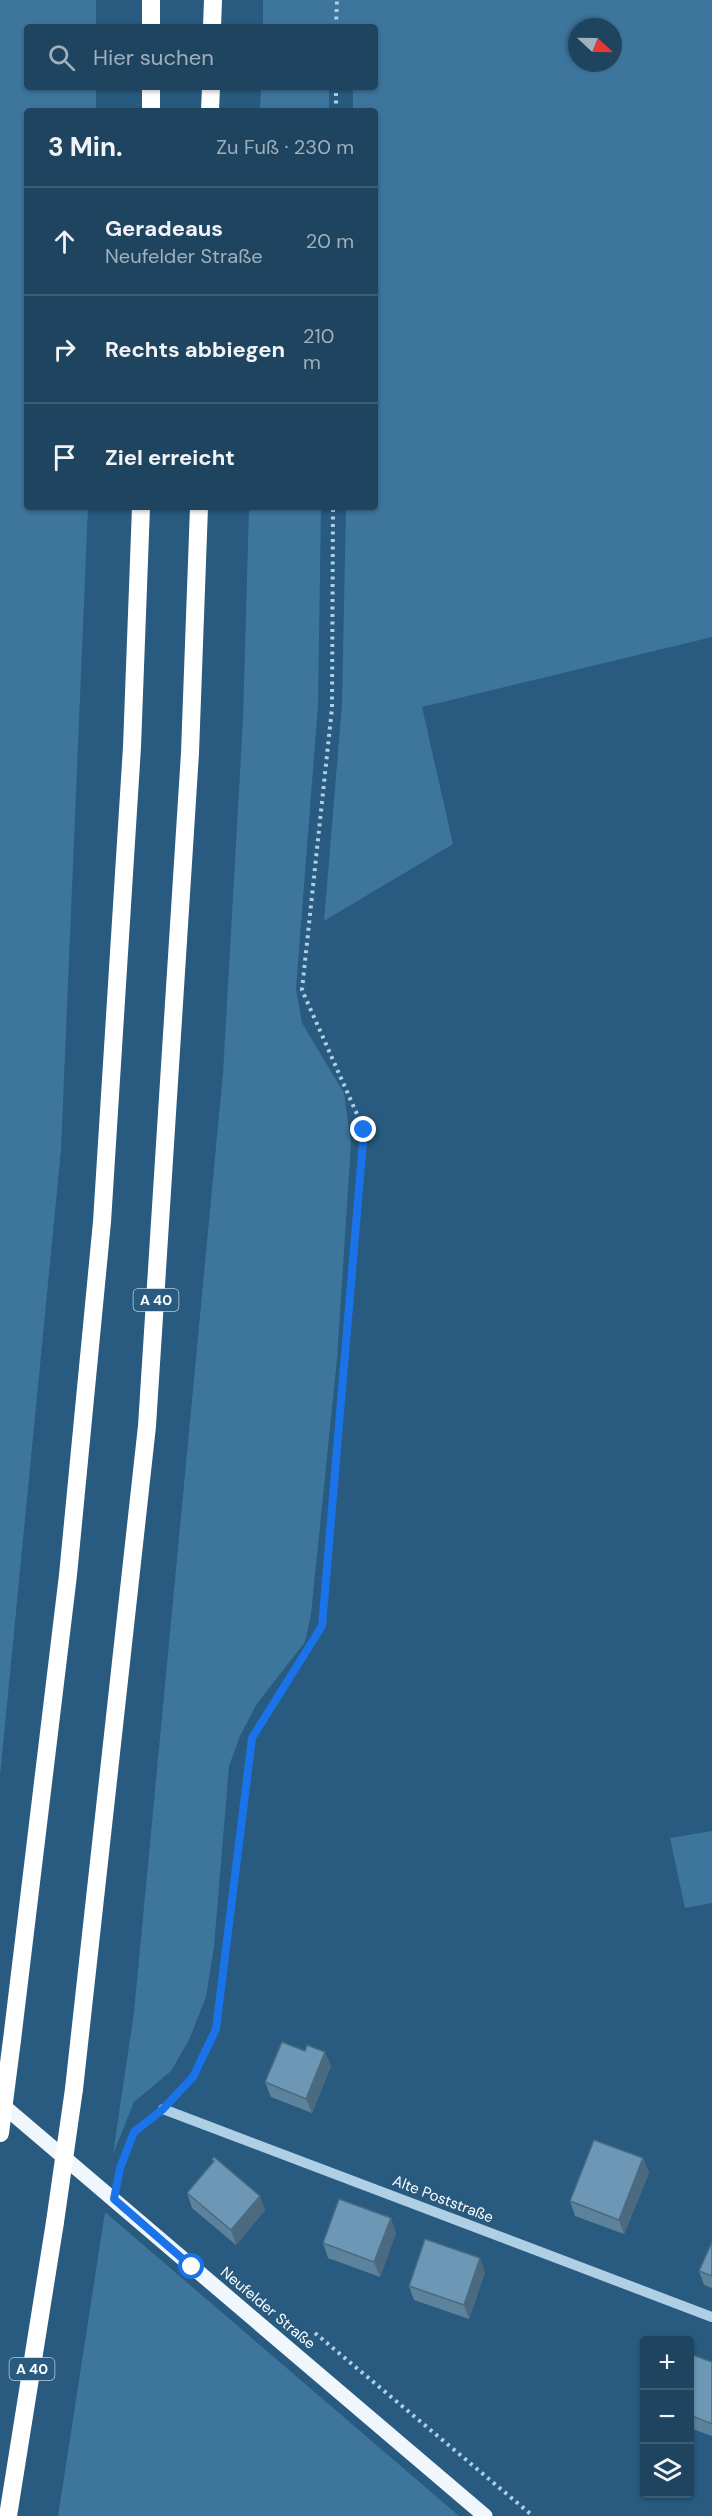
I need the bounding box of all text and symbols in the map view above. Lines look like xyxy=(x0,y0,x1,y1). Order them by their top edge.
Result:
north arrow xyxy=(568,18,622,72)
search box xyxy=(24,24,378,90)
icon: search xyxy=(45,41,78,74)
text: Hier suchen xyxy=(93,43,214,72)
text: 3 Min. xyxy=(48,130,123,164)
text: Zu Fuß · 230 m xyxy=(216,134,354,160)
text: Geradeaus xyxy=(105,214,223,243)
icon: ahead xyxy=(48,225,81,258)
text: 20 m xyxy=(306,228,354,254)
text: Neufelder Straße xyxy=(105,243,263,269)
text: 210 m xyxy=(303,323,334,375)
icon: right xyxy=(48,333,81,366)
text: Rechts abbiegen xyxy=(105,335,285,364)
icon: arrive xyxy=(48,441,81,474)
text: Ziel erreicht xyxy=(105,443,235,472)
route end xyxy=(350,1116,376,1142)
road number: A 40 xyxy=(134,1289,178,1311)
street label: Alte Poststraße xyxy=(390,2171,496,2227)
route start xyxy=(178,2253,204,2279)
street label: Neufelder Straße xyxy=(216,2262,320,2354)
map controls xyxy=(640,2336,694,2498)
button: + xyxy=(640,2336,694,2390)
road number: A 40 xyxy=(9,2358,54,2380)
button: − xyxy=(640,2390,694,2444)
button: layers xyxy=(640,2444,694,2498)

